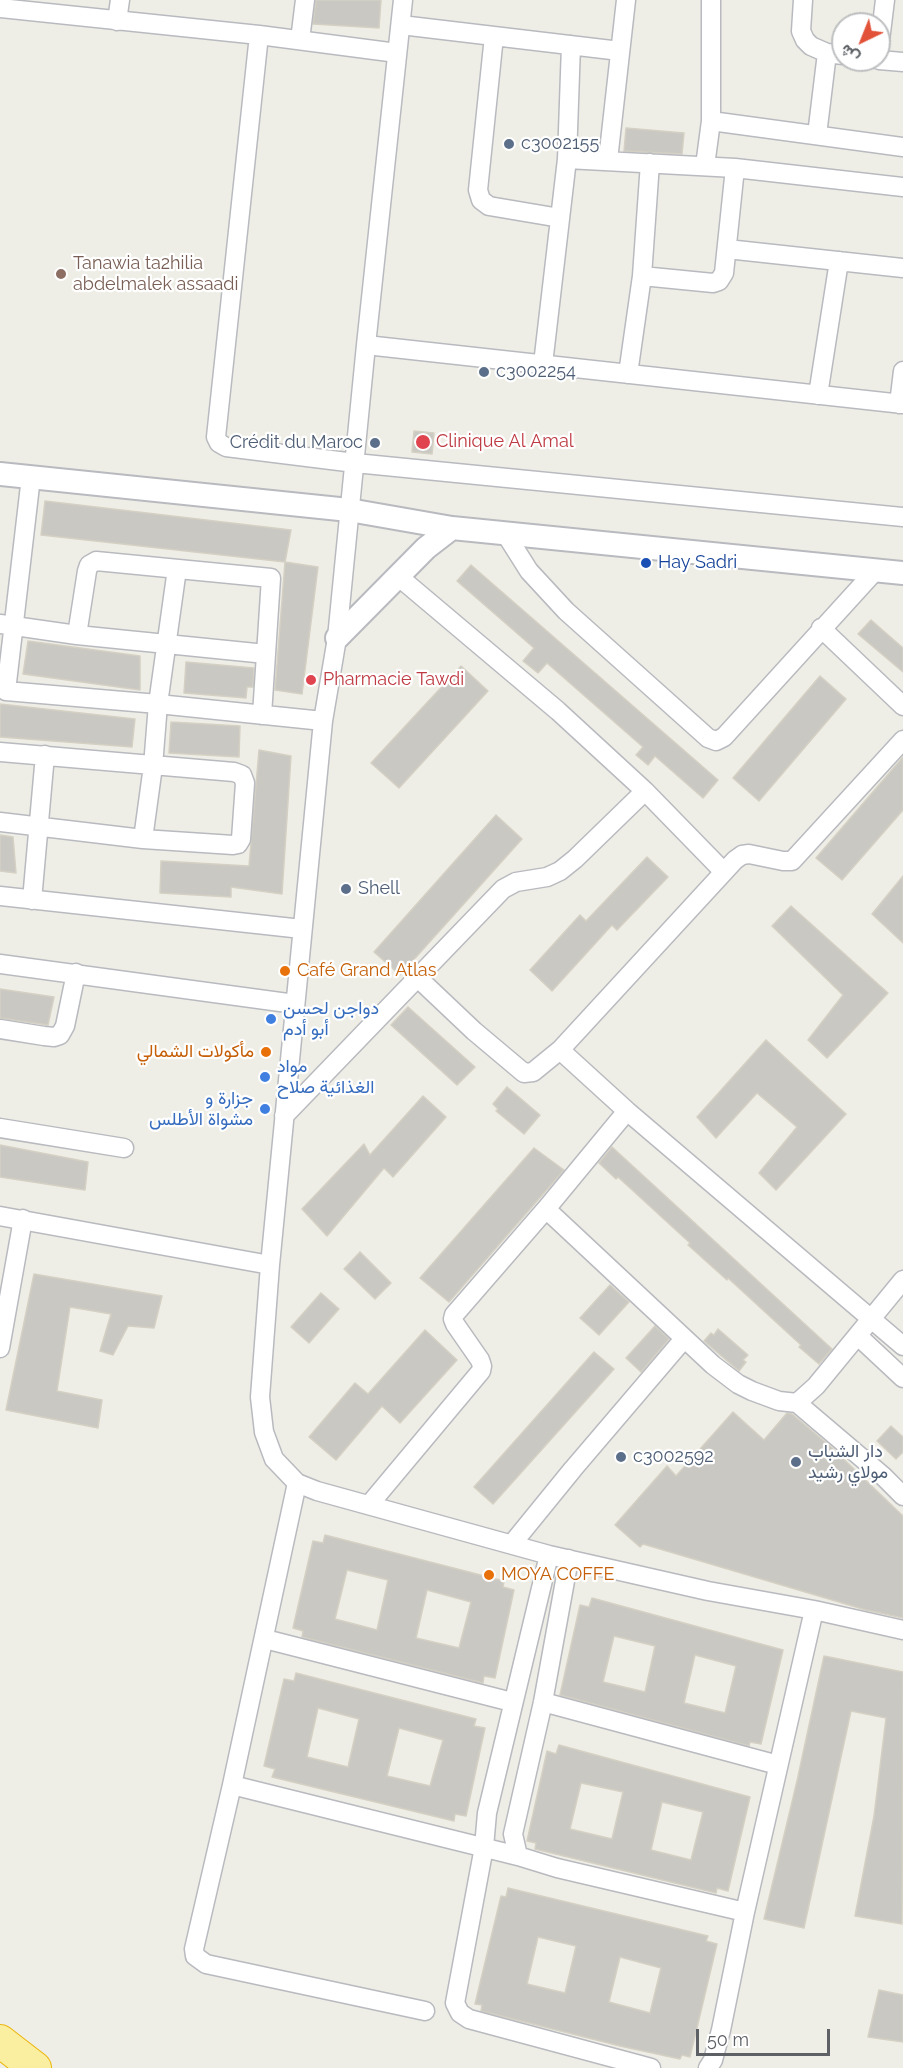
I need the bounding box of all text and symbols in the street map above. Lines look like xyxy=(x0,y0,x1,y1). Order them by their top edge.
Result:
north arrow xyxy=(831,12,891,72)
text: ش xyxy=(836,41,863,68)
place label: c3002155 xyxy=(521,133,599,155)
marker: c3002155 xyxy=(502,137,516,151)
place label: Tanawia ta2hilia abdelmalek assaadi xyxy=(73,253,238,296)
marker: Tanawia ta2hilia abdelmalek assaadi xyxy=(54,267,68,281)
place label: c3002254 xyxy=(496,361,576,383)
marker: c3002254 xyxy=(477,365,491,379)
place label: Clinique Al Amal xyxy=(436,431,574,453)
place label: Crédit du Maroc xyxy=(230,432,363,454)
marker: Clinique Al Amal xyxy=(414,433,432,451)
marker: Crédit du Maroc xyxy=(368,436,382,450)
place label: Hay Sadri xyxy=(658,552,737,574)
marker: Hay Sadri xyxy=(639,556,653,570)
place label: Pharmacie Tawdi xyxy=(323,669,464,691)
marker: Pharmacie Tawdi xyxy=(304,673,318,687)
place label: Shell xyxy=(358,878,400,900)
marker: Shell xyxy=(339,882,353,896)
place label: Café Grand Atlas xyxy=(297,960,436,982)
marker: Café Grand Atlas xyxy=(278,964,292,978)
place label: دواجن لحسن أبو أدم xyxy=(283,998,379,1040)
marker: دواجن لحسن أبو أدم xyxy=(264,1012,278,1026)
place label: مأكولات الشمالي xyxy=(137,1041,254,1063)
marker: مأكولات الشمالي xyxy=(259,1045,273,1059)
place label: مواد الغذائية صلاح xyxy=(277,1056,374,1098)
marker: مواد الغذائية صلاح xyxy=(258,1070,272,1084)
place label: جزارة و مشواة الأطلس xyxy=(149,1088,253,1130)
marker: جزارة و مشواة الأطلس xyxy=(258,1102,272,1116)
place label: دار الشباب مولاي رشيد xyxy=(808,1441,888,1484)
place label: c3002592 xyxy=(633,1446,714,1468)
marker: c3002592 xyxy=(614,1450,628,1464)
marker: دار الشباب مولاي رشيد xyxy=(789,1455,803,1469)
place label: MOYA COFFE xyxy=(501,1564,614,1586)
marker: MOYA COFFE xyxy=(482,1568,496,1582)
scale bar xyxy=(699,2017,832,2055)
text: 50 m xyxy=(707,2029,749,2050)

